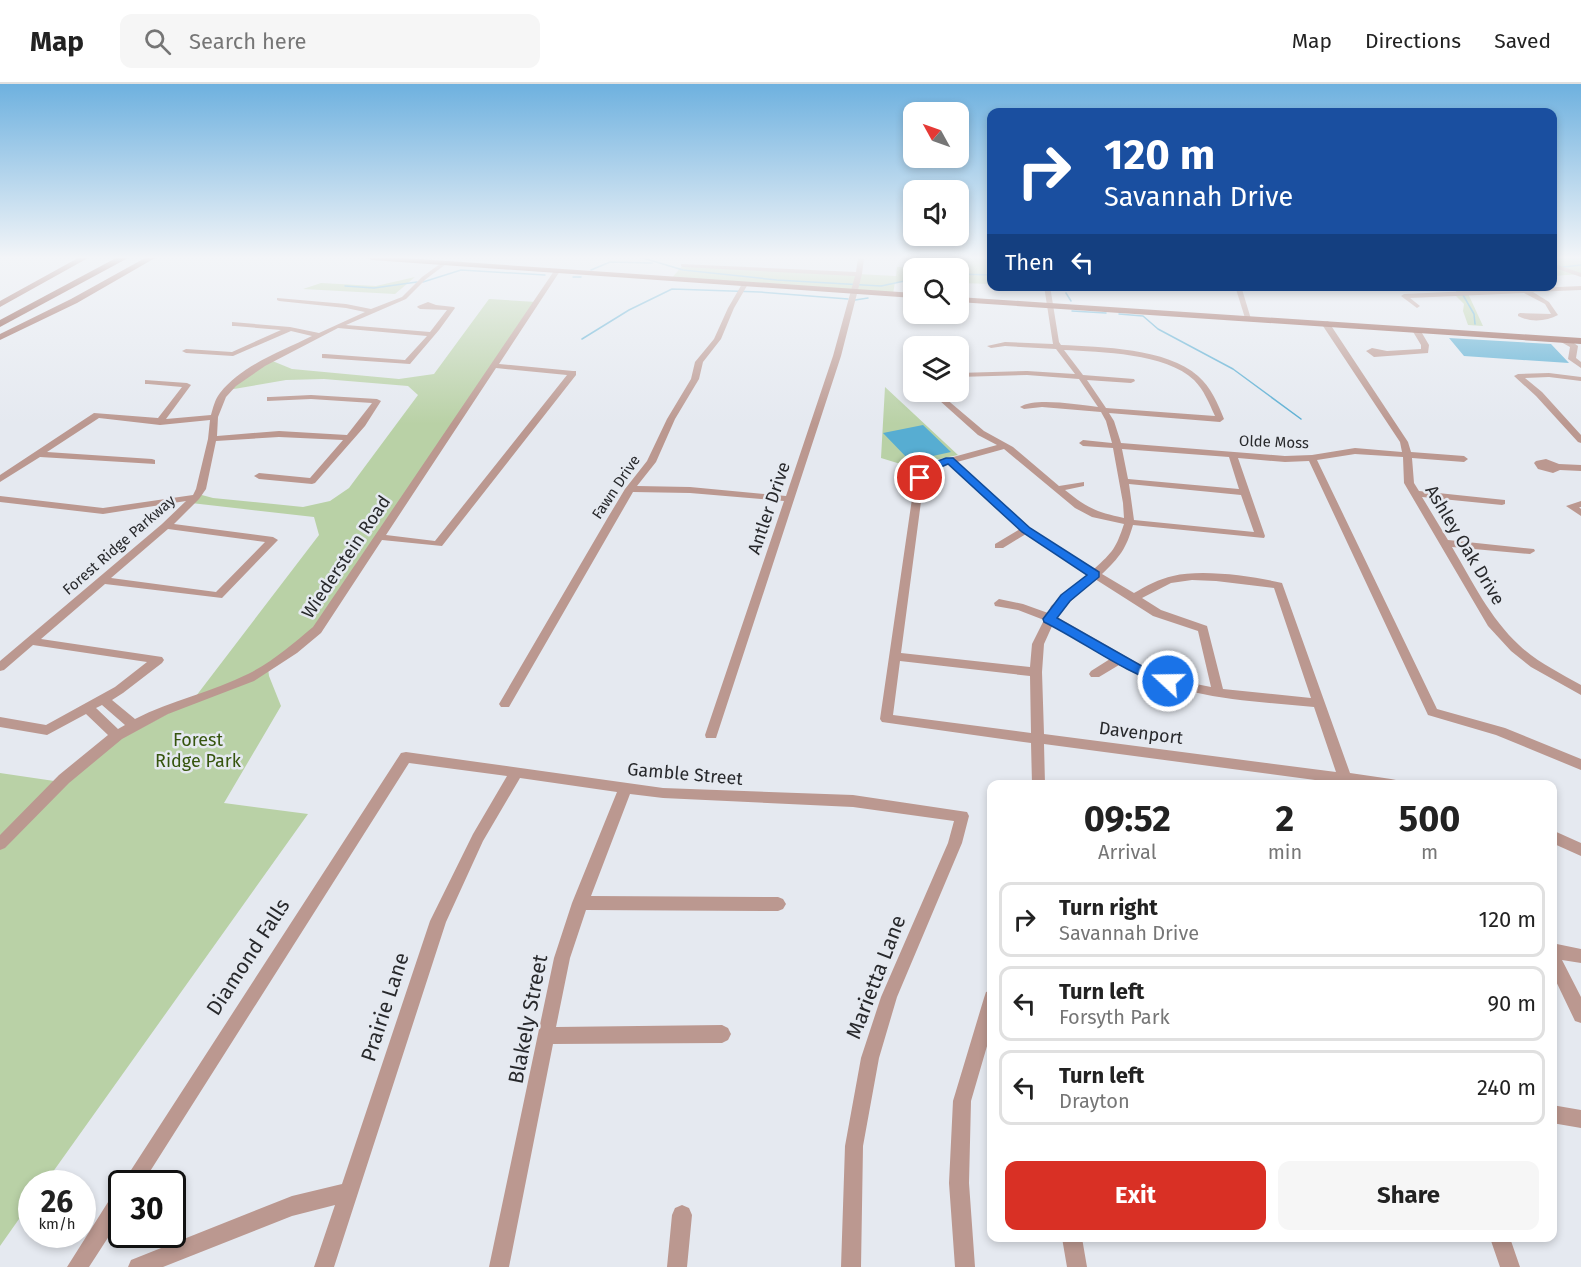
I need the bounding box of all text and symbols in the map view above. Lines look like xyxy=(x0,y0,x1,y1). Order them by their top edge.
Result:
search box xyxy=(120,14,540,68)
text: Map xyxy=(30,25,84,58)
icon: search xyxy=(141,25,174,58)
text: Search here xyxy=(189,28,307,55)
text: Map xyxy=(1292,28,1332,54)
text: Directions xyxy=(1365,28,1461,54)
text: Saved xyxy=(1494,28,1551,54)
north arrow xyxy=(903,102,969,168)
map controls xyxy=(903,102,969,402)
text: 120 m xyxy=(1104,130,1215,180)
icon: right xyxy=(1005,132,1083,210)
button: sound xyxy=(903,180,969,246)
text: Savannah Drive xyxy=(1104,181,1293,213)
icon: left xyxy=(1066,246,1099,279)
text: Then xyxy=(1005,249,1054,276)
button: search xyxy=(903,258,969,324)
button: layers xyxy=(903,336,969,402)
street label: Olde Moss xyxy=(1239,432,1309,452)
street label: Fawn Drive xyxy=(588,452,644,522)
pin xyxy=(894,452,945,503)
street label: Antler Drive xyxy=(743,459,795,557)
icon: arrive xyxy=(903,461,936,494)
street label: Ashley Oak Drive xyxy=(1421,481,1509,609)
street label: Forest Ridge Parkway xyxy=(59,491,179,599)
street label: Wiederstein Road xyxy=(297,491,395,623)
position arrow xyxy=(1136,649,1200,713)
street label: Davenport xyxy=(1098,717,1185,749)
park label: Forest Ridge Park xyxy=(155,729,242,772)
street label: Gamble Street xyxy=(626,758,744,790)
text: 09:52 xyxy=(1084,797,1171,841)
text: 2 xyxy=(1276,797,1294,841)
text: 500 xyxy=(1399,797,1460,841)
text: Arrival xyxy=(1098,840,1157,864)
text: min xyxy=(1268,840,1302,864)
text: m xyxy=(1421,840,1438,864)
street label: Diamond Falls xyxy=(201,894,295,1020)
text: Turn right xyxy=(1059,894,1158,921)
icon: right xyxy=(1008,903,1041,936)
text: 120 m xyxy=(1479,906,1536,933)
street label: Marietta Lane xyxy=(840,911,912,1043)
text: Savannah Drive xyxy=(1059,921,1199,945)
street label: Prairie Lane xyxy=(355,949,415,1065)
street label: Blakely Street xyxy=(503,952,553,1086)
text: Turn left xyxy=(1059,978,1144,1005)
icon: left xyxy=(1008,987,1041,1020)
text: 90 m xyxy=(1487,990,1536,1017)
text: Forsyth Park xyxy=(1059,1005,1170,1029)
text: Turn left xyxy=(1059,1062,1144,1089)
icon: left xyxy=(1008,1071,1041,1104)
text: 240 m xyxy=(1477,1074,1536,1101)
text: Drayton xyxy=(1059,1089,1130,1113)
button: Exit xyxy=(1005,1161,1266,1230)
button: Share xyxy=(1278,1161,1539,1230)
speed limit sign: 30 xyxy=(108,1170,186,1248)
text: 26 xyxy=(41,1184,73,1220)
text: km/h xyxy=(38,1215,76,1233)

